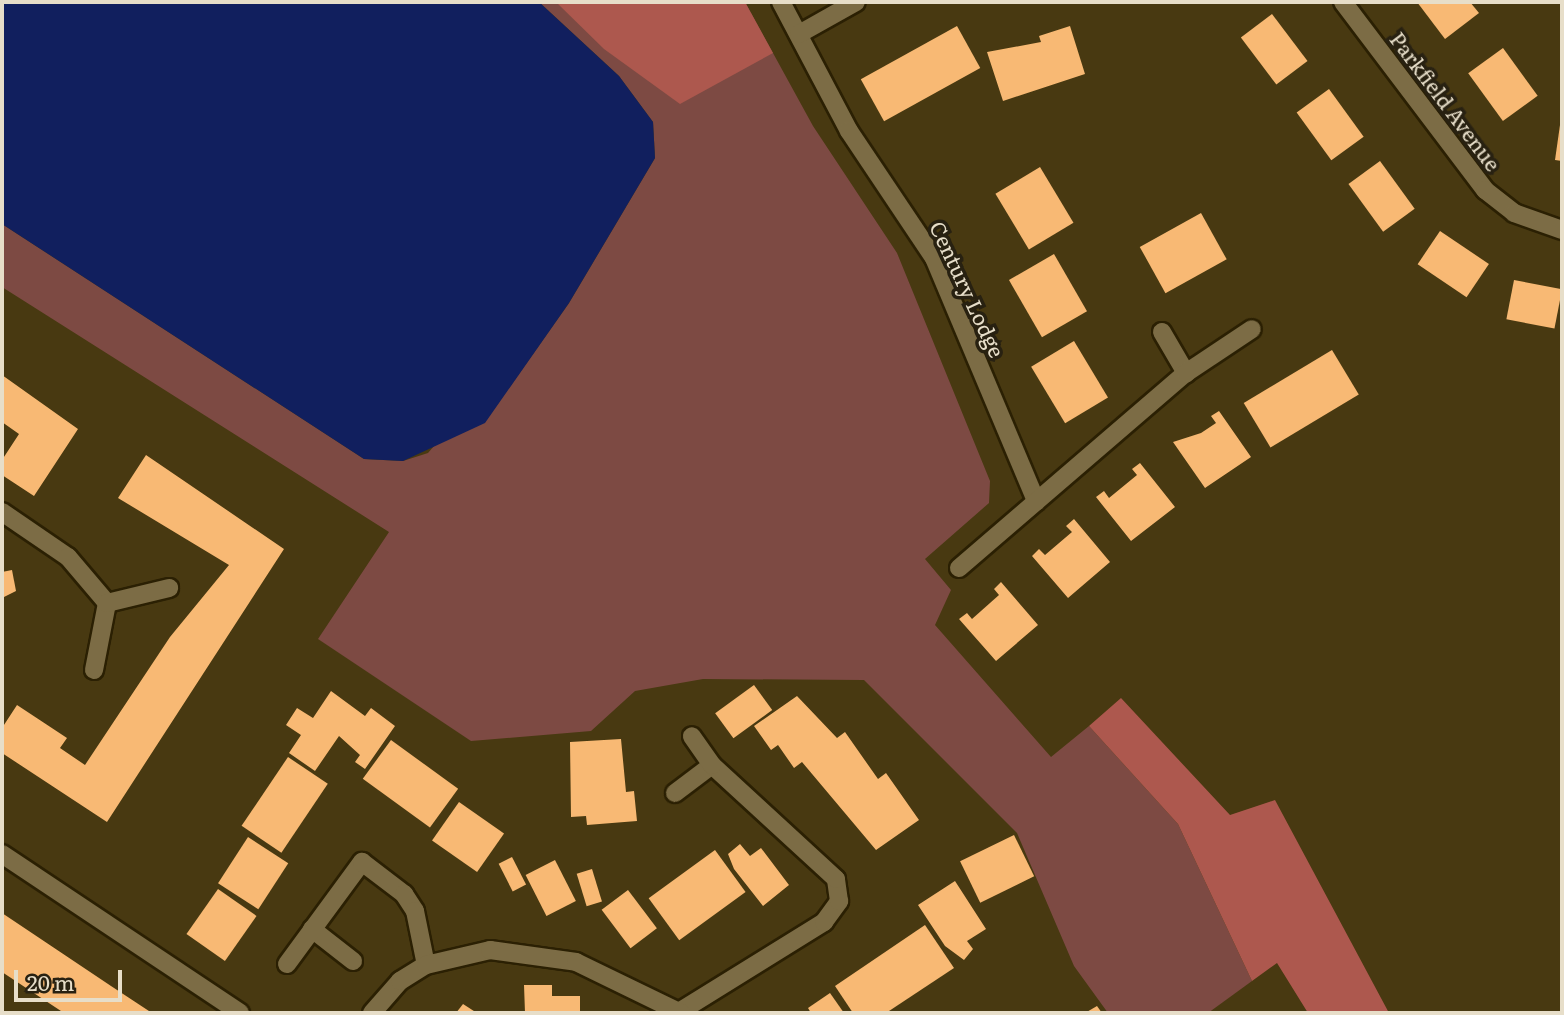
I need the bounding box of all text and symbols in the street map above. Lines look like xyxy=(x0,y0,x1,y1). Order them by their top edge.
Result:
street label: Parkfield Avenue xyxy=(1385,26,1507,176)
street label: Century Lodge xyxy=(925,217,1011,361)
scale bar xyxy=(18,956,126,1000)
text: 20 m xyxy=(27,966,74,997)

